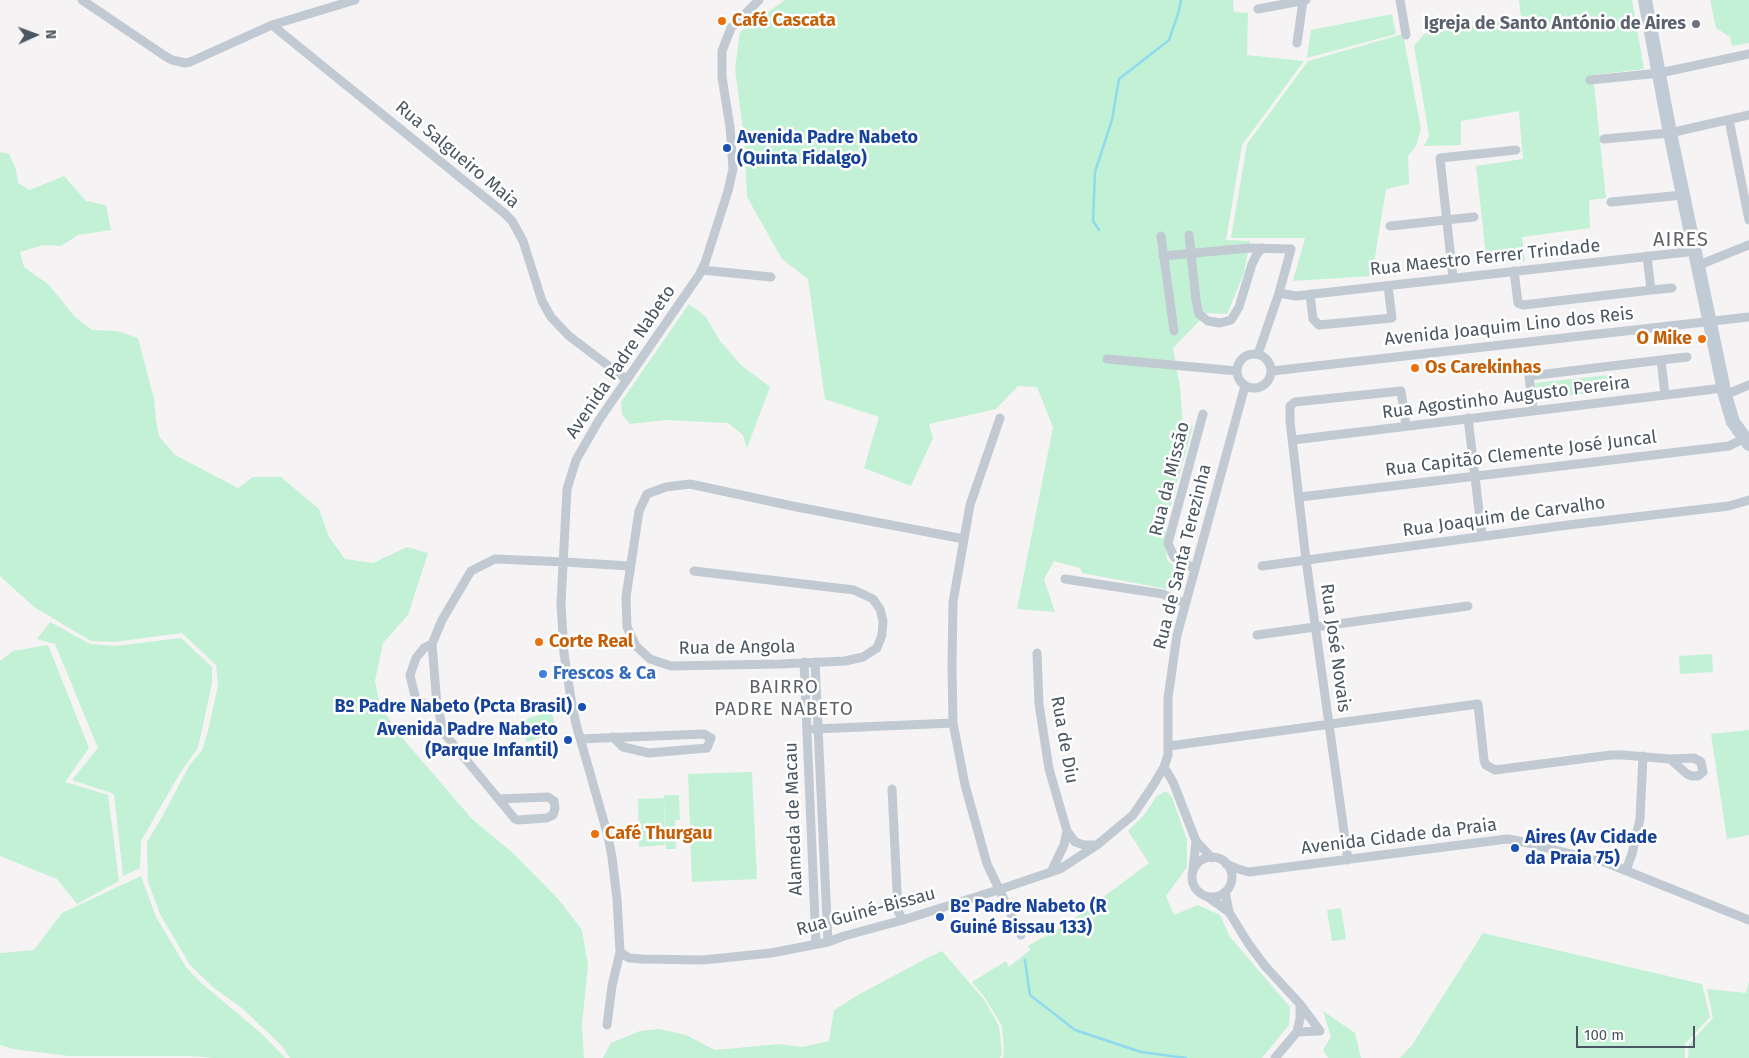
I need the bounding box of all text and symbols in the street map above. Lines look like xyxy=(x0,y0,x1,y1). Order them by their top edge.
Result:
north arrow xyxy=(10,10,60,60)
place label: Café Cascata xyxy=(732,10,836,32)
place label: Igreja de Santo António de Aires xyxy=(1424,13,1686,35)
marker: Café Cascata xyxy=(716,15,728,27)
marker: Igreja de Santo António de Aires xyxy=(1690,18,1702,30)
text: N xyxy=(42,30,59,39)
street label: Rua Salgueiro Maia xyxy=(390,97,524,213)
place label: Avenida Padre Nabeto (Quinta Fidalgo) xyxy=(737,127,918,170)
marker: Avenida Padre Nabeto (Quinta Fidalgo) xyxy=(721,142,733,154)
district label: AIRES xyxy=(1652,228,1710,252)
street label: Rua Maestro Ferrer Trindade xyxy=(1369,235,1601,281)
street label: Avenida Padre Nabeto xyxy=(562,281,680,443)
street label: Avenida Joaquim Lino dos Reis xyxy=(1383,303,1635,351)
place label: O Mike xyxy=(1636,328,1692,350)
marker: O Mike xyxy=(1696,333,1708,345)
place label: Os Carekinhas xyxy=(1425,357,1541,379)
marker: Os Carekinhas xyxy=(1409,362,1421,374)
street label: Rua Agostinho Augusto Pereira xyxy=(1381,372,1631,424)
street label: Rua da Missão xyxy=(1145,420,1195,538)
street label: Rua Capitão Clemente José Juncal xyxy=(1384,427,1658,481)
street label: Rua de Santa Terezinha xyxy=(1149,462,1217,652)
street label: Rua Joaquim de Carvalho xyxy=(1401,492,1607,542)
street label: Rua José Novais xyxy=(1315,582,1355,714)
place label: Corte Real xyxy=(549,631,633,653)
marker: Corte Real xyxy=(533,636,545,648)
street label: Rua de Angola xyxy=(678,636,796,660)
place label: Frescos & Ca xyxy=(553,663,656,685)
marker: Frescos & Ca xyxy=(537,668,549,680)
district label: BAIRRO PADRE NABETO xyxy=(713,677,855,721)
street label: Rua de Diu xyxy=(1046,695,1082,785)
place label: Bº Padre Nabeto (Pcta Brasil) xyxy=(334,696,572,718)
marker: Bº Padre Nabeto (Pcta Brasil) xyxy=(576,701,588,713)
place label: Avenida Padre Nabeto (Parque Infantil) xyxy=(377,719,558,762)
marker: Avenida Padre Nabeto (Parque Infantil) xyxy=(562,734,574,746)
street label: Alameda de Macau xyxy=(781,742,807,896)
street label: Avenida Cidade da Praia xyxy=(1300,814,1498,860)
place label: Café Thurgau xyxy=(605,823,713,845)
place label: Aires (Av Cidade da Praia 75) xyxy=(1525,827,1657,870)
marker: Café Thurgau xyxy=(589,828,601,840)
marker: Aires (Av Cidade da Praia 75) xyxy=(1509,842,1521,854)
street label: Rua Guiné-Bissau xyxy=(794,883,938,941)
place label: Bº Padre Nabeto (R Guiné Bissau 133) xyxy=(950,896,1107,939)
marker: Bº Padre Nabeto (R Guiné Bissau 133) xyxy=(934,911,946,923)
scale bar xyxy=(1579,1016,1698,1048)
text: 100 m xyxy=(1584,1026,1624,1044)

